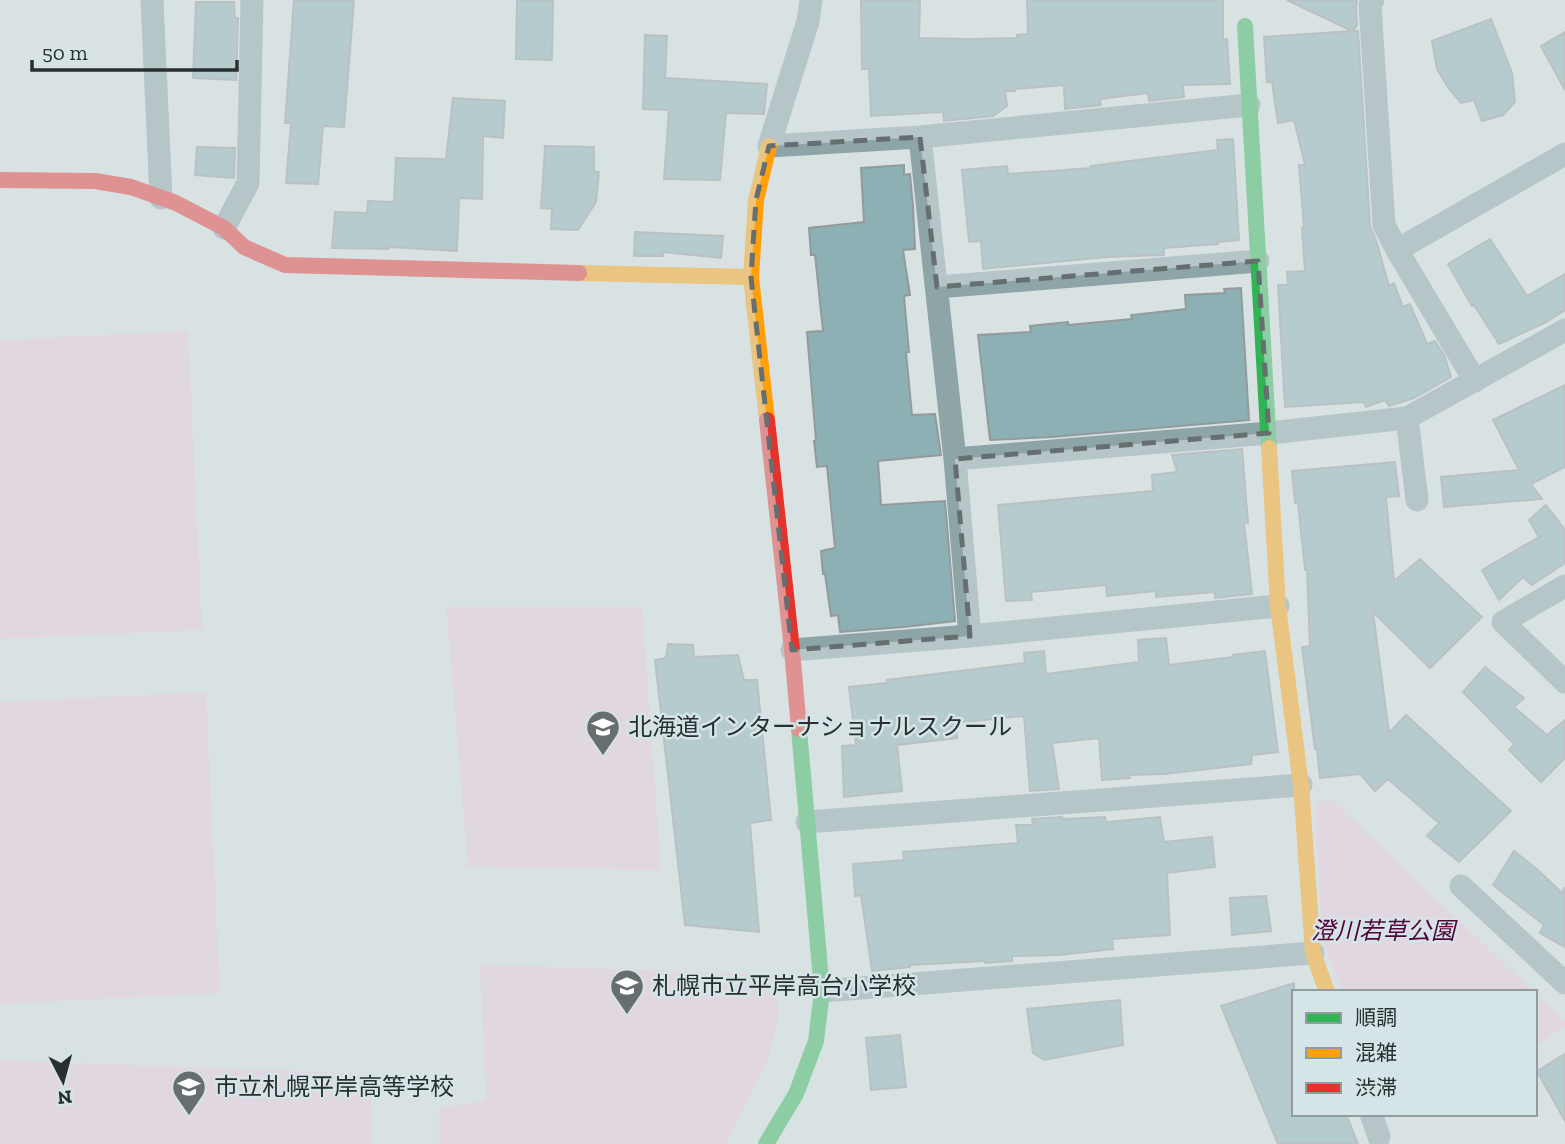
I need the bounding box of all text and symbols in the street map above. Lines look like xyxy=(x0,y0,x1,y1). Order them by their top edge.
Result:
scale bar xyxy=(32,28,236,72)
text: 50 m xyxy=(42,40,88,65)
school or university icon: 北海道インターナショナルスクール xyxy=(584,708,622,757)
place label: 北海道インターナショナルスクール xyxy=(628,712,1012,741)
park label: 澄川若草公園 xyxy=(1311,916,1458,945)
school or university icon: 札幌市立平岸高台小学校 xyxy=(608,967,646,1016)
place label: 札幌市立平岸高台小学校 xyxy=(652,971,916,1000)
legend xyxy=(1292,990,1537,1116)
text: 順調 xyxy=(1355,1005,1397,1030)
text: 混雑 xyxy=(1355,1040,1397,1065)
north arrow xyxy=(28,1046,98,1116)
school or university icon: 市立札幌平岸高等学校 xyxy=(170,1068,208,1117)
place label: 市立札幌平岸高等学校 xyxy=(214,1072,454,1101)
text: 渋滞 xyxy=(1355,1075,1397,1100)
text: N xyxy=(56,1085,73,1110)

